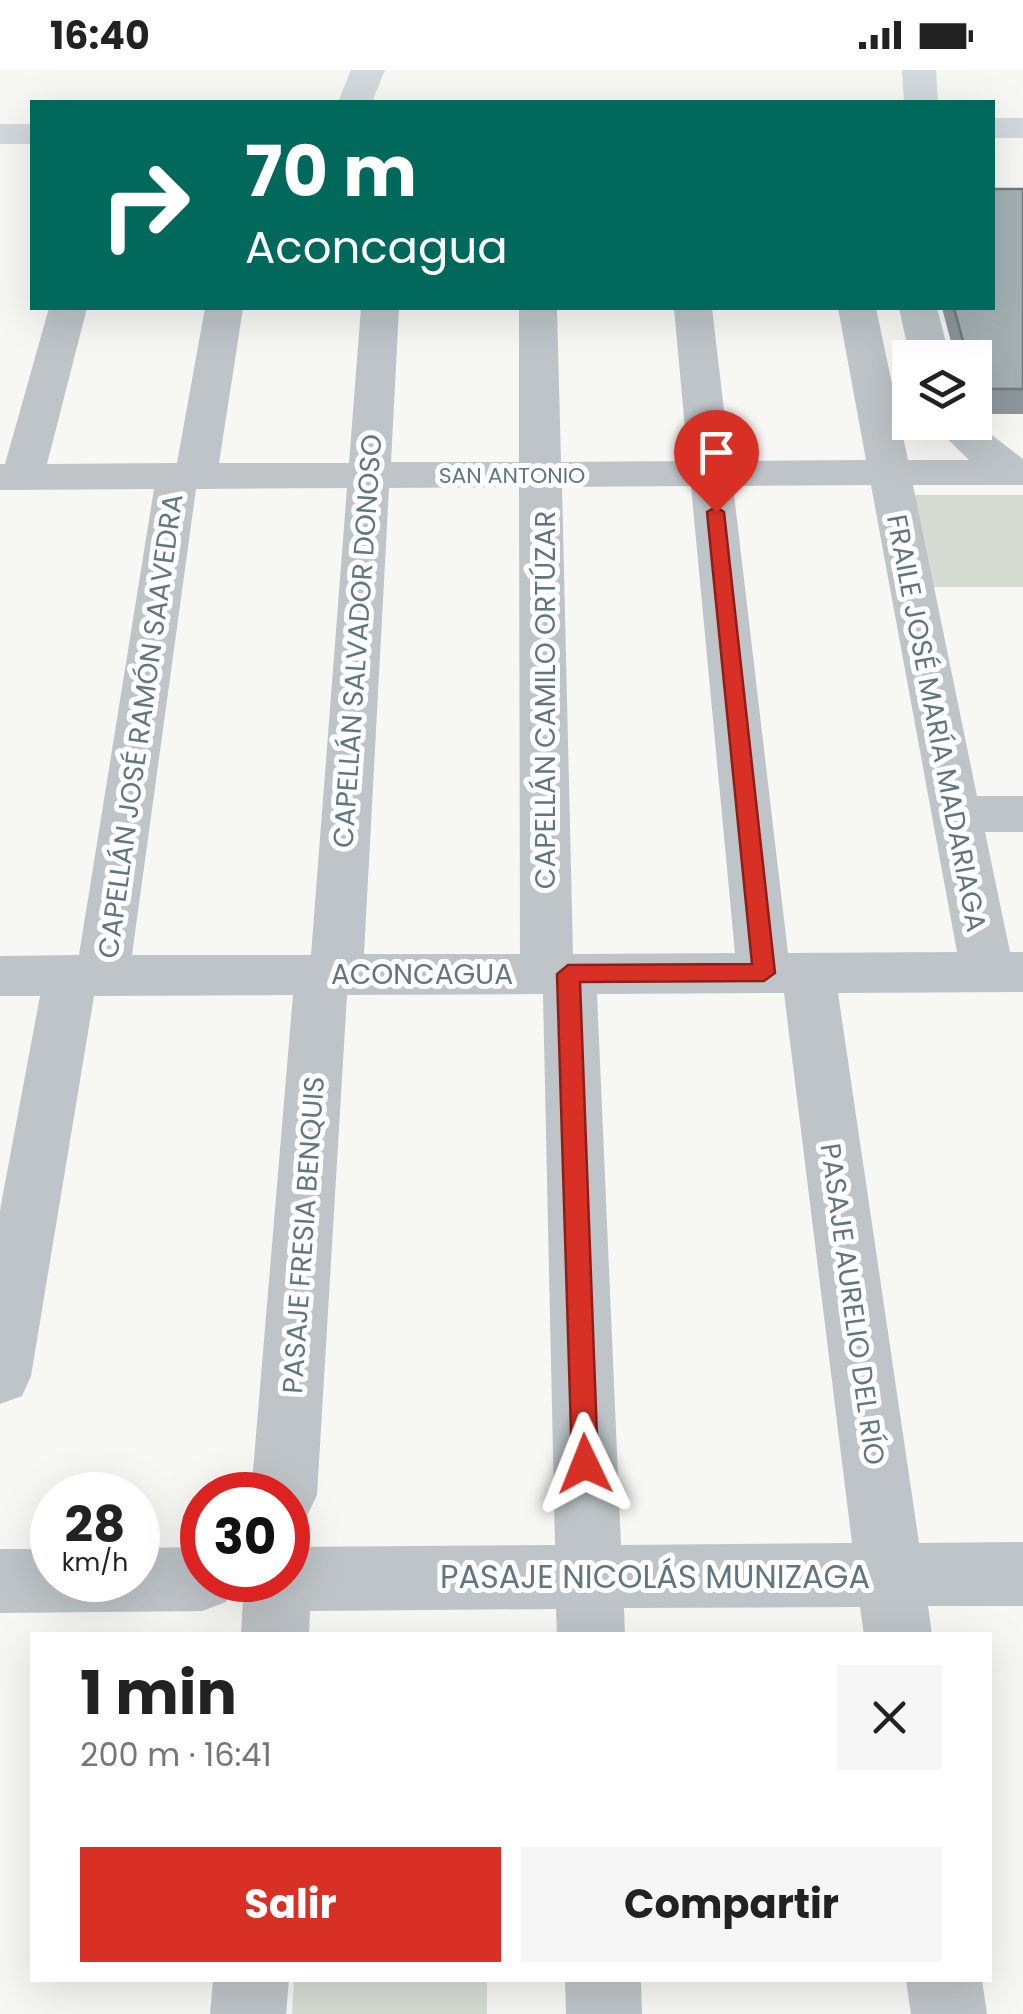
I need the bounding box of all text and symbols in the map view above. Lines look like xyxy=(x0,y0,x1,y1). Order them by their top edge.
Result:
text: 16:40 xyxy=(50,9,150,62)
text: 70 m xyxy=(245,122,417,221)
icon: right xyxy=(80,140,210,270)
text: Aconcagua xyxy=(245,216,508,279)
map controls xyxy=(892,340,992,440)
button: layers xyxy=(892,340,992,440)
pin xyxy=(674,410,759,513)
icon: arrive xyxy=(689,425,744,480)
street label: CAPELLÁN SALVADOR DONOSO xyxy=(324,433,391,849)
street label: SAN ANTONIO xyxy=(439,460,585,491)
street label: CAPELLÁN JOSÉ RAMÓN SAAVEDRA xyxy=(89,491,192,961)
street label: CAPELLÁN CAMILO ORTÚZAR xyxy=(526,511,565,889)
street label: FRAILE JOSÉ MARÍA MADARIAGA xyxy=(877,511,996,935)
street label: ACONCAGUA xyxy=(331,955,513,994)
street label: PASAJE FRESIA BENQUIS xyxy=(273,1075,334,1395)
street label: PASAJE AURELIO DEL RÍO xyxy=(811,1141,894,1467)
position arrow xyxy=(533,1412,637,1516)
speed limit sign: 30 xyxy=(180,1472,310,1602)
text: 28 xyxy=(65,1489,125,1560)
text: km/h xyxy=(62,1545,128,1580)
street label: PASAJE NICOLÁS MUNIZAGA xyxy=(440,1554,870,1599)
text: 1 min xyxy=(80,1651,237,1735)
button: close xyxy=(837,1665,942,1770)
text: 200 m · 16:41 xyxy=(80,1732,272,1777)
button: Salir xyxy=(80,1847,501,1962)
button: Compartir xyxy=(521,1847,942,1962)

